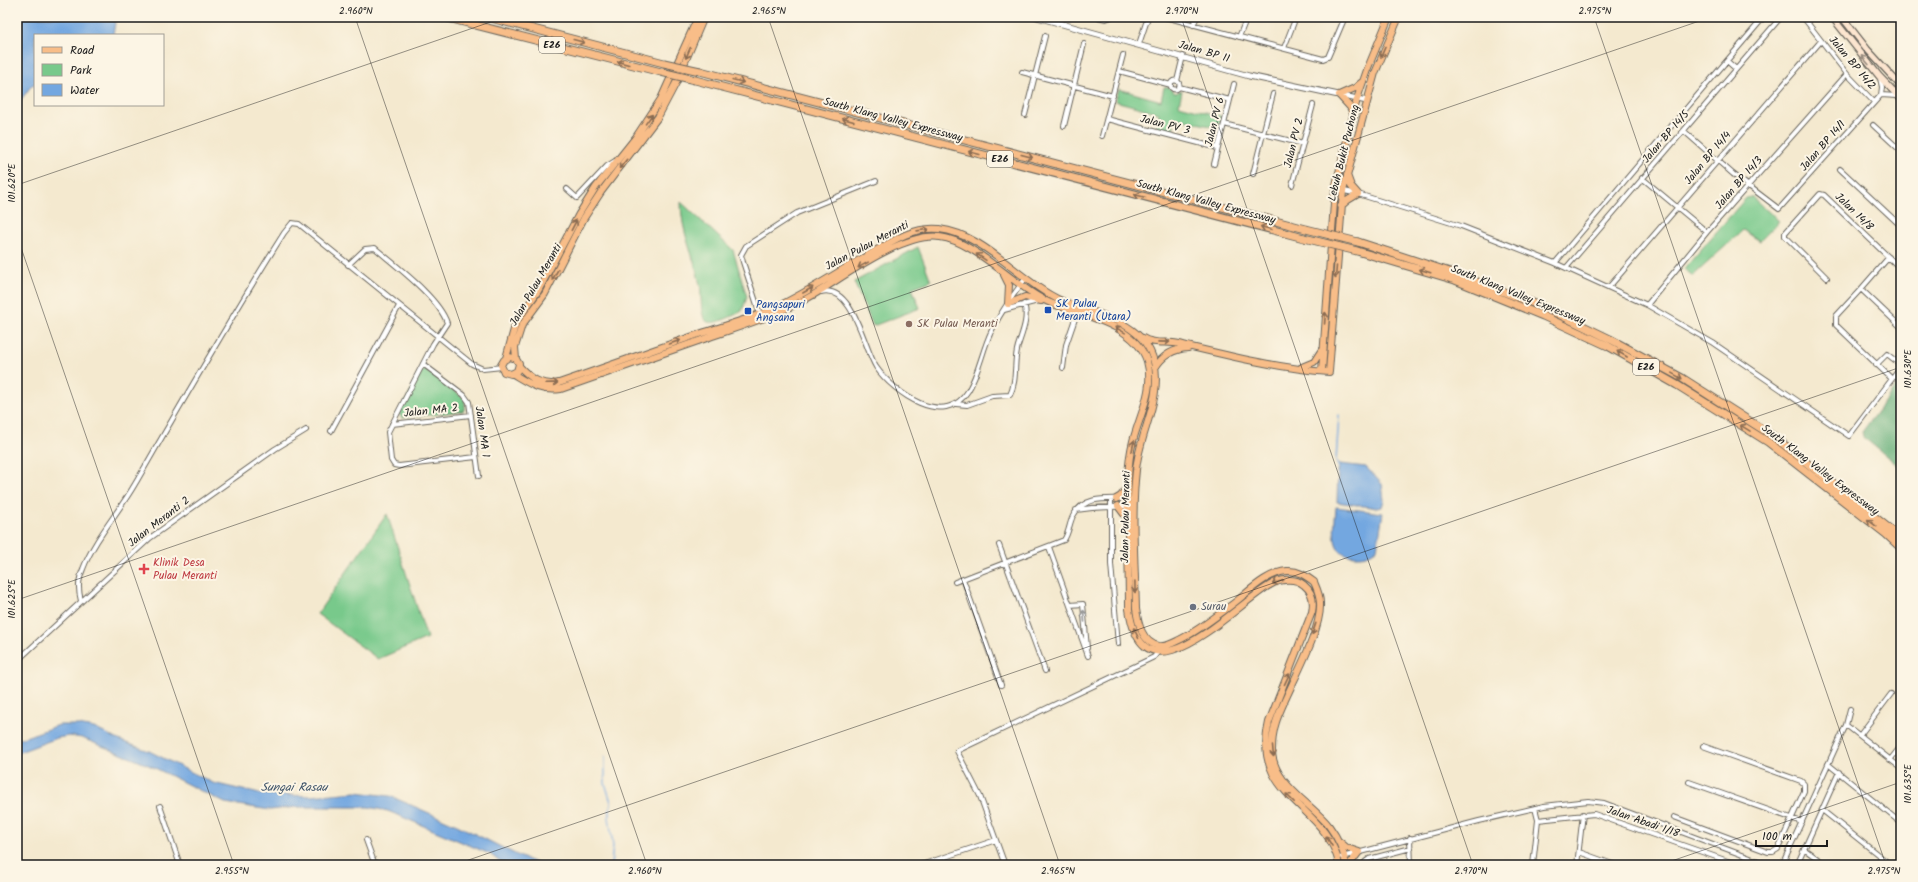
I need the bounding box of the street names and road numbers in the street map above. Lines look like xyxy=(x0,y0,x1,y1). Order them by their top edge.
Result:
street label: Jalan BP 14/2 xyxy=(1824,32,1880,94)
street label: Jalan BP 11 xyxy=(1176,36,1232,68)
road number: E26 xyxy=(539,37,565,53)
street label: South Klang Valley Expressway xyxy=(821,93,965,147)
street label: Jalan PV 6 xyxy=(1200,95,1230,149)
street label: Lebuh Bukit Puchong xyxy=(1323,103,1365,203)
street label: Jalan BP 14/5 xyxy=(1638,106,1695,167)
street label: Jalan PV 3 xyxy=(1138,110,1192,140)
street label: Jalan PV 2 xyxy=(1279,116,1309,170)
street label: Jalan BP 14/1 xyxy=(1796,116,1850,176)
street label: Jalan BP 14/4 xyxy=(1680,127,1736,189)
road number: E26 xyxy=(987,151,1013,167)
street label: Jalan BP 14/3 xyxy=(1711,152,1767,214)
street label: South Klang Valley Expressway xyxy=(1134,175,1278,229)
street label: Jalan 14/8 xyxy=(1830,189,1878,236)
street label: Jalan Pulau Meranti xyxy=(822,216,912,276)
street label: Jalan Pulau Meranti xyxy=(505,240,567,330)
street label: South Klang Valley Expressway xyxy=(1448,260,1589,331)
road number: E26 xyxy=(1633,359,1659,375)
street label: Jalan MA 2 xyxy=(403,399,459,423)
street label: Jalan MA 1 xyxy=(469,405,495,459)
street label: South Klang Valley Expressway xyxy=(1757,420,1883,521)
street label: Jalan Pulau Meranti xyxy=(1116,470,1136,563)
street label: Jalan Meranti 2 xyxy=(124,492,194,552)
street label: Jalan Abadi 1/18 xyxy=(1604,801,1682,843)

